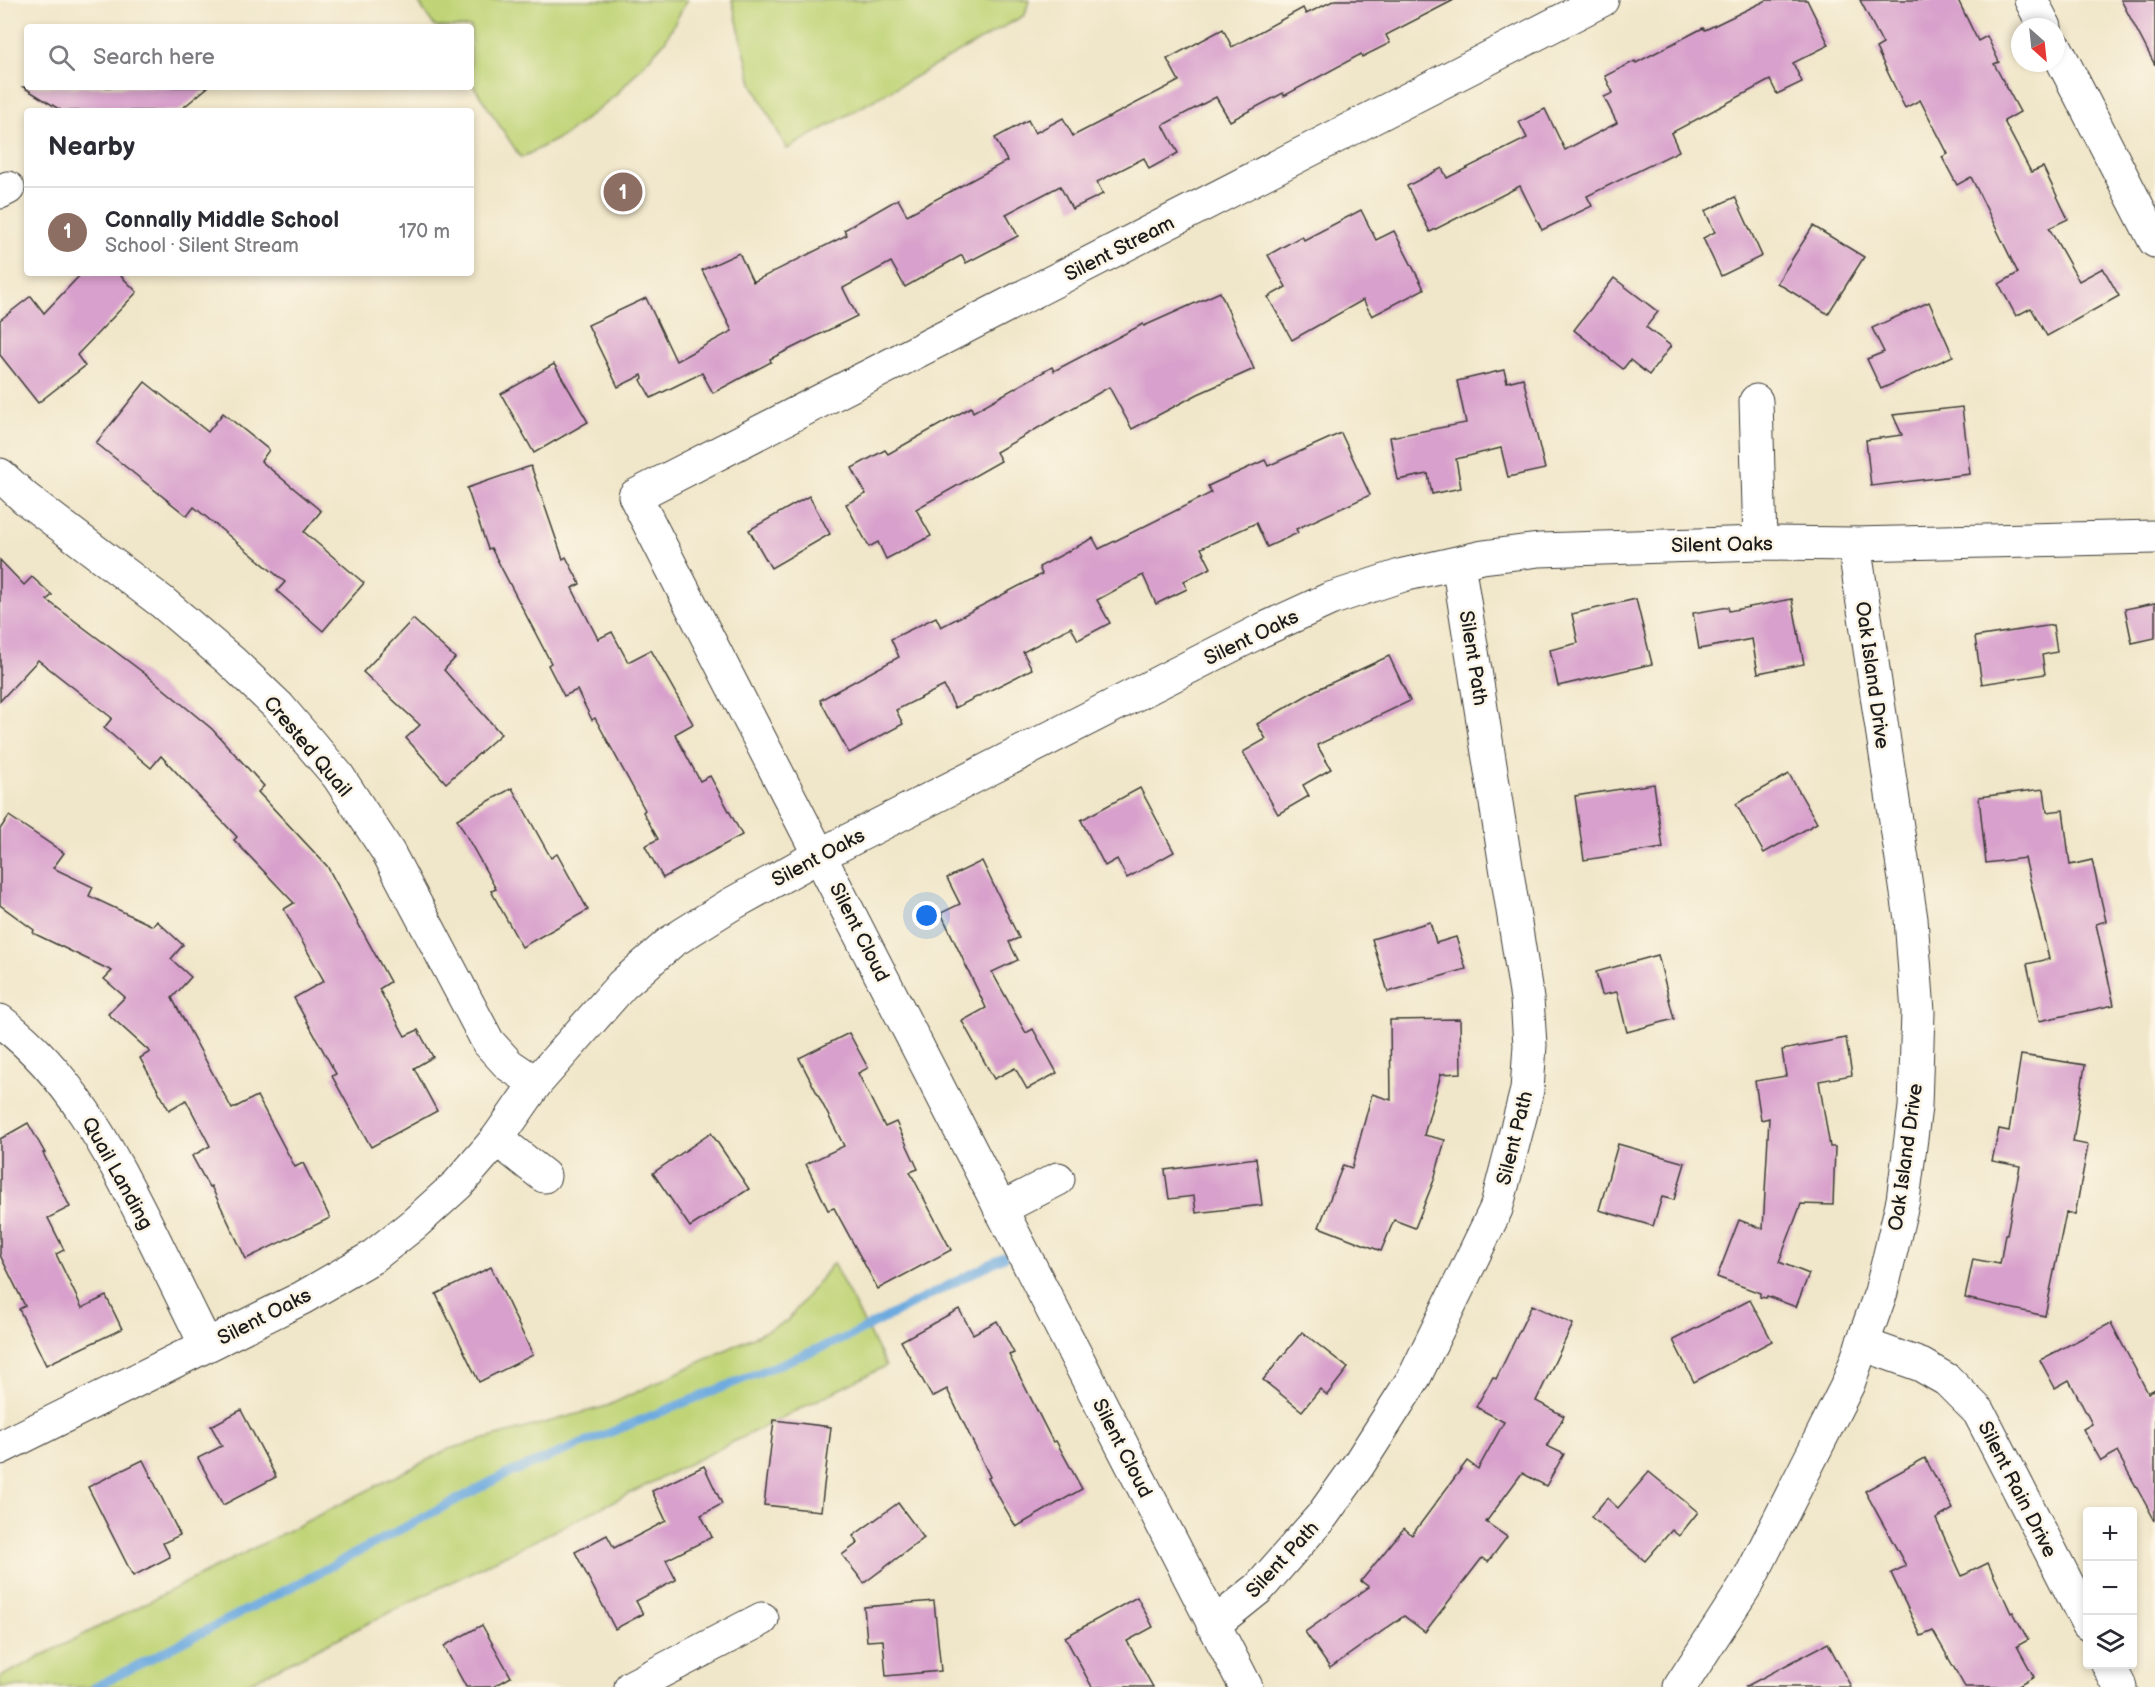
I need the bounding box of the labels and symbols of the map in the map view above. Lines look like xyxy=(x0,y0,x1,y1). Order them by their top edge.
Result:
north arrow xyxy=(2011,18,2065,72)
pin: 1 xyxy=(604,170,642,214)
street label: Silent Stream xyxy=(1060,211,1178,287)
street label: Silent Oaks xyxy=(1671,532,1773,558)
street label: Oak Island Drive xyxy=(1850,600,1894,750)
street label: Silent Oaks xyxy=(1200,605,1303,671)
street label: Silent Path xyxy=(1454,609,1492,707)
street label: Crested Quail xyxy=(258,691,356,802)
street label: Silent Oaks xyxy=(768,823,869,892)
street label: Silent Cloud xyxy=(824,879,894,986)
your location xyxy=(912,901,941,930)
street label: Oak Island Drive xyxy=(1884,1082,1928,1232)
street label: Silent Path xyxy=(1492,1089,1538,1188)
street label: Quail Landing xyxy=(76,1113,158,1234)
street label: Silent Oaks xyxy=(214,1283,315,1351)
street label: Silent Cloud xyxy=(1087,1395,1157,1502)
street label: Silent Rain Drive xyxy=(1972,1417,2062,1562)
street label: Silent Path xyxy=(1241,1516,1324,1603)

